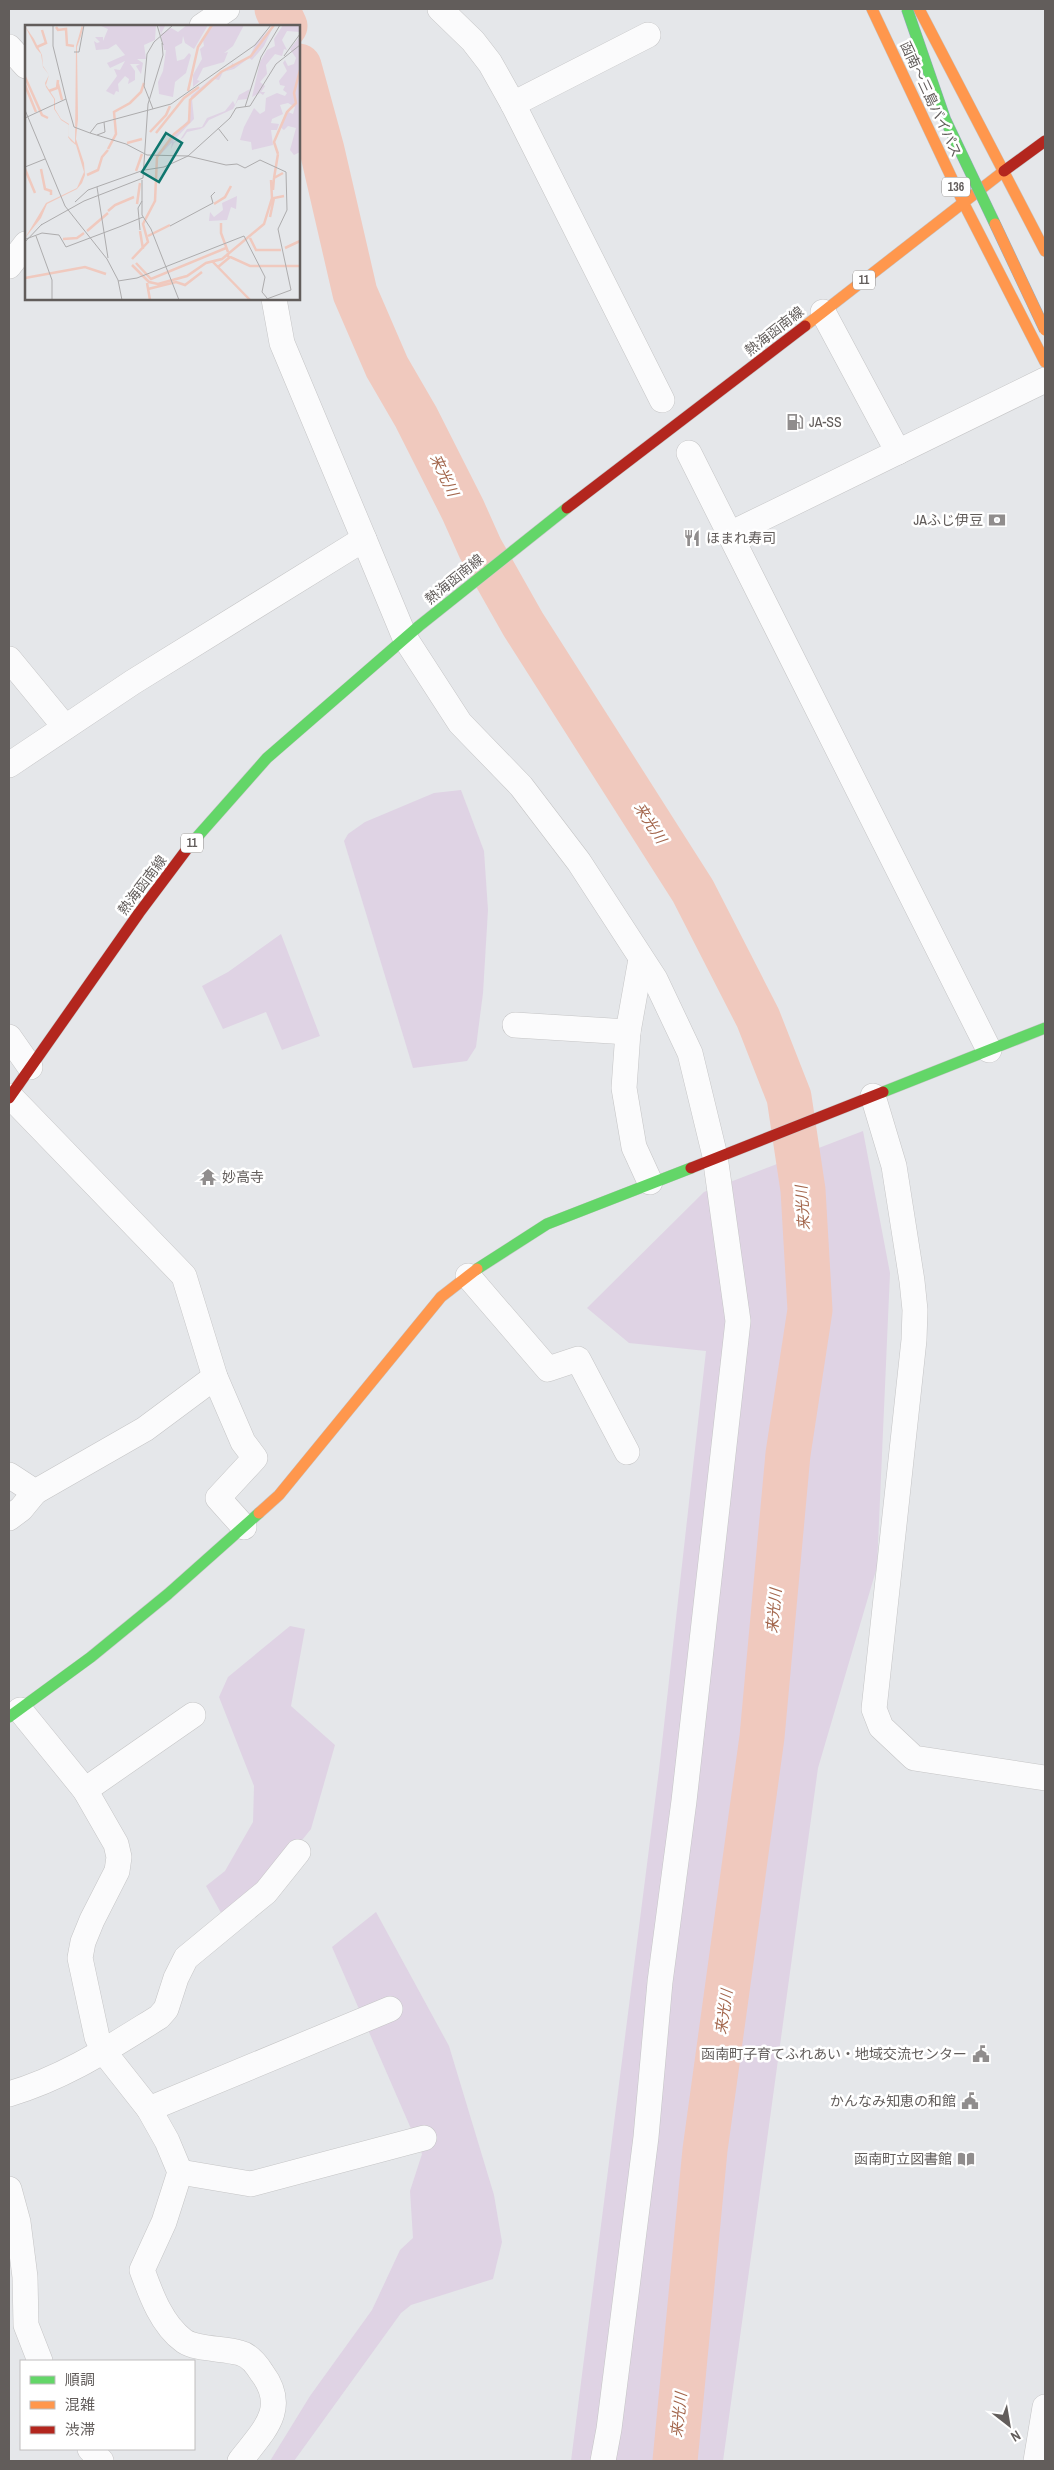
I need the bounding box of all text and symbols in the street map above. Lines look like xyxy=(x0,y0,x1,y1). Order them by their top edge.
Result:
inset map xyxy=(25,25,300,300)
street label: 函南～三島バイパス xyxy=(896,38,966,160)
road number: 136 xyxy=(942,178,970,196)
road number: 11 xyxy=(853,270,875,290)
street label: 熱海函南線 xyxy=(741,302,807,360)
fuel station icon: JA-SS xyxy=(785,412,805,432)
place label: JA-SS xyxy=(809,413,842,431)
water label: 来光川 xyxy=(425,450,465,501)
bank icon: JAふじ伊豆 xyxy=(987,510,1007,530)
place label: JAふじ伊豆 xyxy=(914,511,983,529)
restaurant icon: ほまれ寿司 xyxy=(682,528,702,548)
place label: ほまれ寿司 xyxy=(706,529,776,547)
street label: 熱海函南線 xyxy=(421,550,487,608)
water label: 来光川 xyxy=(629,798,673,849)
road number: 11 xyxy=(181,834,203,852)
street label: 熱海函南線 xyxy=(114,852,170,918)
temple icon: 妙高寺 xyxy=(198,1167,218,1187)
place label: 妙高寺 xyxy=(222,1168,264,1186)
water label: 来光川 xyxy=(790,1183,815,1231)
water label: 来光川 xyxy=(761,1586,786,1634)
water label: 来光川 xyxy=(710,1986,737,2036)
public building icon: 函南町子育てふれあい・地域交流センター xyxy=(971,2044,991,2064)
place label: 函南町子育てふれあい・地域交流センター xyxy=(701,2045,967,2063)
public building icon: かんなみ知恵の和館 xyxy=(960,2091,980,2111)
place label: かんなみ知恵の和館 xyxy=(830,2092,956,2110)
library icon: 函南町立図書館 xyxy=(956,2149,976,2169)
place label: 函南町立図書館 xyxy=(854,2150,952,2168)
legend xyxy=(20,2360,195,2450)
text: 順調 xyxy=(65,2369,95,2390)
water label: 来光川 xyxy=(666,2389,692,2438)
text: 混雑 xyxy=(65,2394,95,2415)
north arrow xyxy=(984,2400,1034,2450)
text: 渋滞 xyxy=(65,2419,95,2440)
text: N xyxy=(1008,2426,1024,2446)

